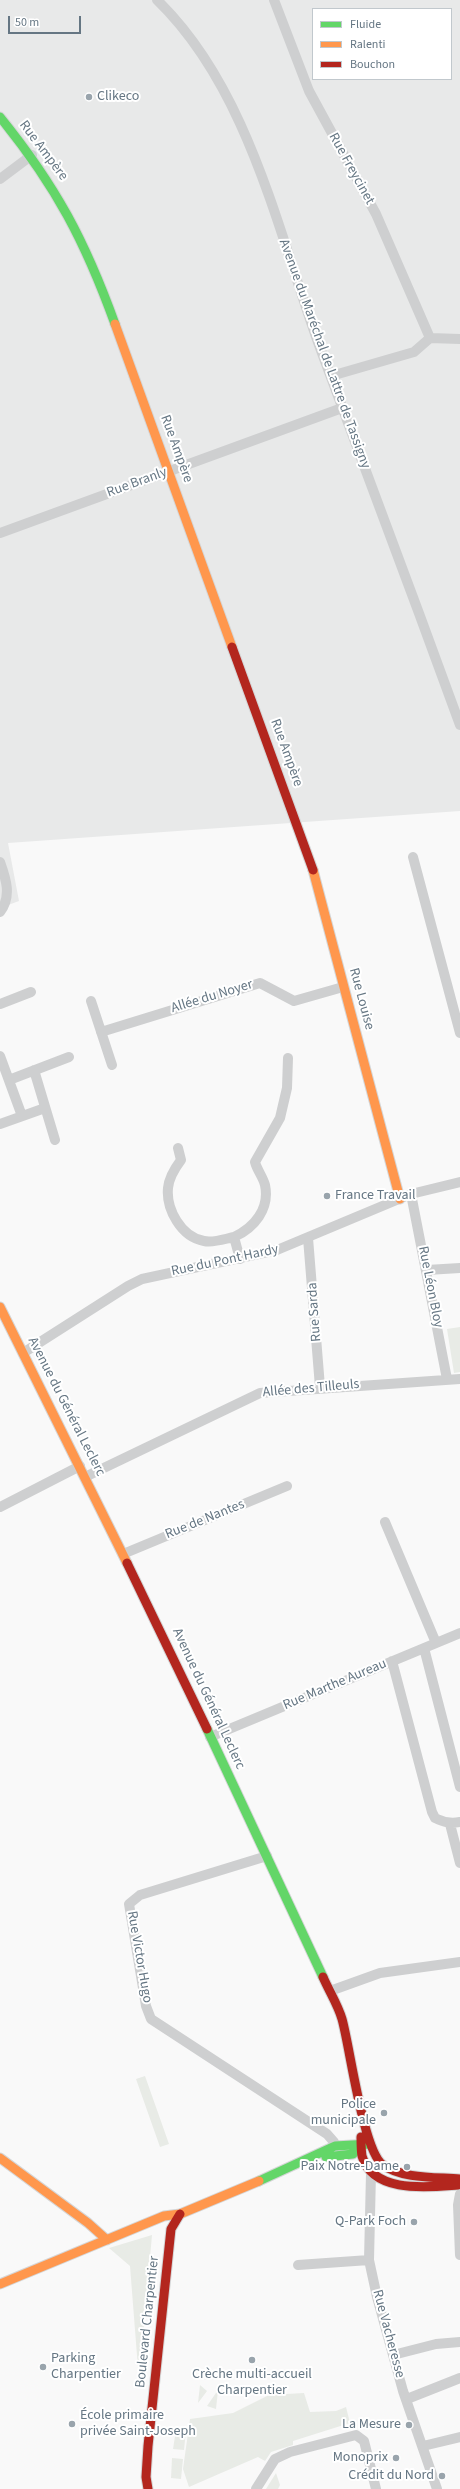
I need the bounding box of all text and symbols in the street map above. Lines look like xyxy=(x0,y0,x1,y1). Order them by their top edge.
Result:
scale bar xyxy=(10,8,83,34)
legend xyxy=(312,8,452,80)
text: 50 m xyxy=(15,14,39,31)
text: Fluide xyxy=(350,16,381,33)
text: Ralenti xyxy=(350,36,385,53)
text: Bouchon xyxy=(350,56,395,73)
place label: Clikeco xyxy=(97,89,139,105)
marker: Clikeco xyxy=(84,92,94,102)
street label: Rue Ampère xyxy=(15,118,71,184)
street label: Rue Freycinet xyxy=(324,130,378,208)
street label: Avenue du Maréchal de Lattre de Tassigny xyxy=(275,237,373,471)
street label: Rue Ampère xyxy=(156,413,196,485)
street label: Rue Branly xyxy=(105,464,169,502)
street label: Rue Ampère xyxy=(266,717,306,789)
street label: Rue Louise xyxy=(345,966,377,1032)
street label: Allée du Noyer xyxy=(169,977,255,1017)
place label: France Travail xyxy=(335,1188,415,1204)
marker: France Travail xyxy=(322,1191,332,1201)
street label: Rue du Pont Hardy xyxy=(170,1241,280,1281)
street label: Rue Léon Bloy xyxy=(414,1245,446,1329)
street label: Rue Sarda xyxy=(305,1282,325,1342)
street label: Avenue du Général Leclerc xyxy=(24,1335,108,1479)
street label: Allée des Tilleuls xyxy=(262,1376,360,1402)
street label: Rue de Nantes xyxy=(163,1496,247,1544)
street label: Avenue du Général Leclerc xyxy=(168,1626,248,1772)
street label: Rue Marthe Aureau xyxy=(281,1656,389,1714)
street label: Rue Victor Hugo xyxy=(123,1910,155,2004)
place label: Police municipale xyxy=(311,2097,376,2130)
marker: Police municipale xyxy=(379,2108,389,2118)
place label: Paix Notre-Dame xyxy=(301,2159,399,2175)
marker: Paix Notre-Dame xyxy=(402,2162,412,2172)
place label: Q-Park Foch xyxy=(335,2214,406,2230)
marker: Q-Park Foch xyxy=(409,2217,419,2227)
street label: Boulevard Charpentier xyxy=(133,2255,163,2389)
street label: Rue Vacheresse xyxy=(368,2288,408,2380)
place label: Parking Charpentier xyxy=(51,2351,121,2384)
marker: Crèche multi-accueil Charpentier xyxy=(247,2355,257,2365)
marker: Parking Charpentier xyxy=(38,2362,48,2372)
place label: Crèche multi-accueil Charpentier xyxy=(192,2367,312,2400)
place label: École primaire privée Saint-Joseph xyxy=(80,2408,196,2440)
place label: La Mesure xyxy=(342,2417,401,2433)
marker: École primaire privée Saint-Joseph xyxy=(67,2419,77,2429)
marker: La Mesure xyxy=(404,2420,414,2430)
place label: Monoprix xyxy=(333,2450,388,2466)
marker: Monoprix xyxy=(391,2453,401,2463)
place label: Crédit du Nord xyxy=(348,2468,434,2484)
marker: Crédit du Nord xyxy=(437,2471,447,2481)

